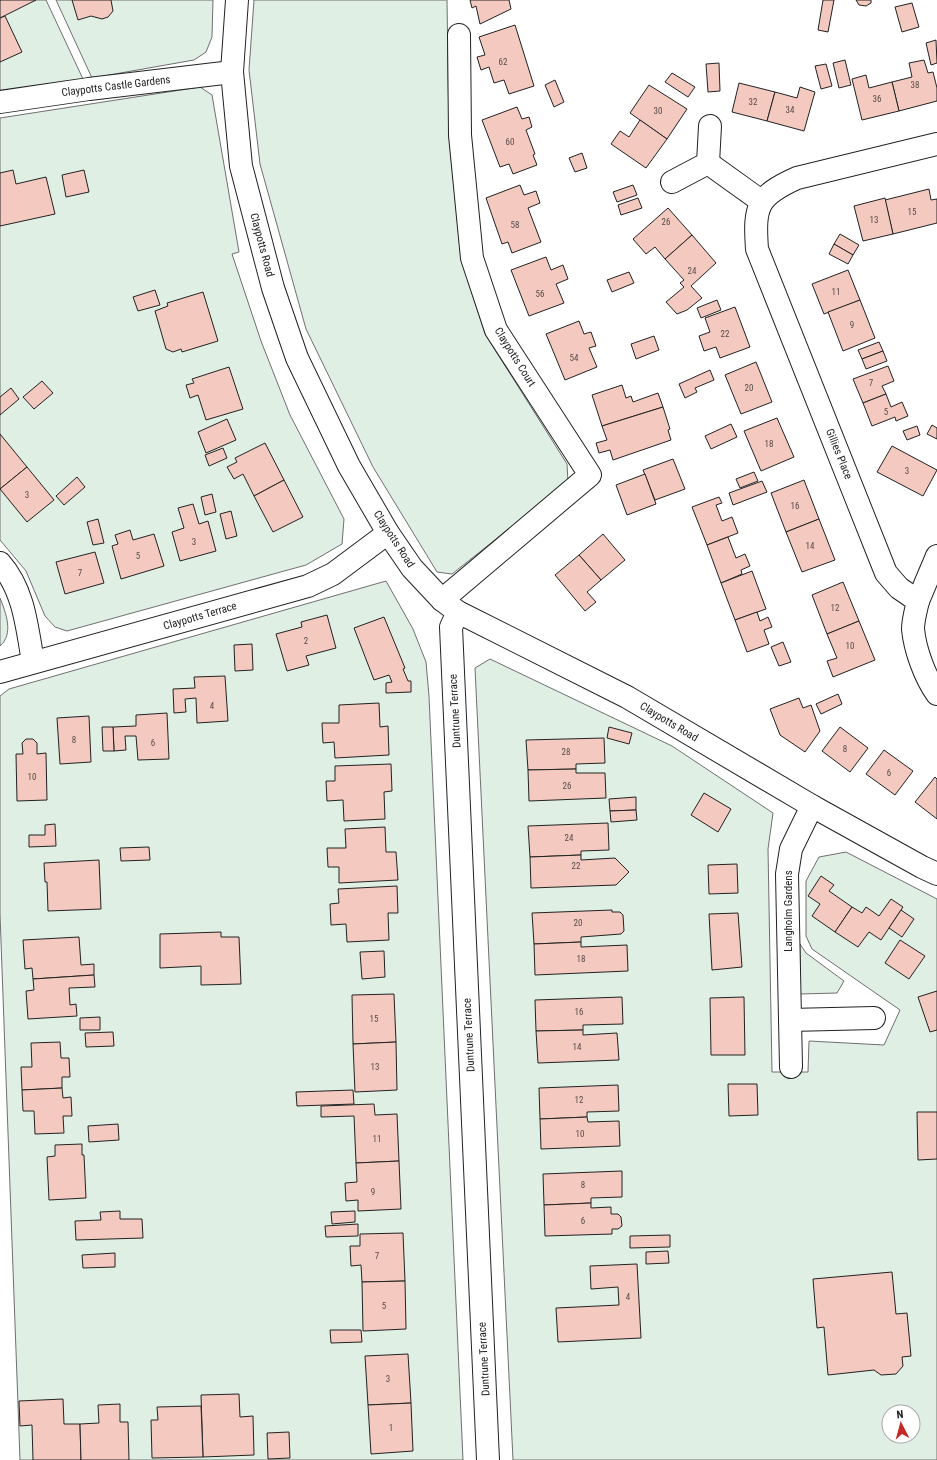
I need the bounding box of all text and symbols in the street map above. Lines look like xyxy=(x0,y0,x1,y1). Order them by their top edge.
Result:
house number: 62 xyxy=(499,57,508,67)
street label: Claypotts Castle Gardens xyxy=(61,73,171,99)
house number: 38 xyxy=(911,80,919,90)
house number: 36 xyxy=(873,94,881,104)
house number: 32 xyxy=(749,97,758,107)
house number: 34 xyxy=(786,105,795,115)
house number: 30 xyxy=(654,106,662,116)
house number: 60 xyxy=(506,137,514,147)
house number: 15 xyxy=(908,207,917,217)
street label: Claypotts Road xyxy=(247,212,277,278)
house number: 13 xyxy=(870,215,878,225)
house number: 26 xyxy=(662,217,670,227)
house number: 58 xyxy=(511,220,519,230)
house number: 24 xyxy=(688,266,697,276)
house number: 11 xyxy=(832,287,840,297)
house number: 56 xyxy=(536,289,544,299)
house number: 9 xyxy=(850,320,854,330)
street label: Claypotts Court xyxy=(492,325,538,389)
house number: 22 xyxy=(721,329,730,339)
house number: 54 xyxy=(570,353,579,363)
house number: 7 xyxy=(869,378,874,388)
house number: 20 xyxy=(745,383,753,393)
house number: 5 xyxy=(884,407,889,417)
street label: Gillies Place xyxy=(823,427,855,481)
house number: 18 xyxy=(765,439,773,449)
house number: 3 xyxy=(905,466,909,476)
house number: 3 xyxy=(25,490,29,500)
house number: 16 xyxy=(791,501,799,511)
street label: Claypotts Road xyxy=(371,508,417,570)
house number: 3 xyxy=(192,537,196,547)
house number: 14 xyxy=(806,541,815,551)
house number: 5 xyxy=(136,551,141,561)
house number: 7 xyxy=(78,568,83,578)
street label: Claypotts Terrace xyxy=(162,599,238,633)
house number: 12 xyxy=(831,603,840,613)
house number: 2 xyxy=(304,636,309,646)
house number: 10 xyxy=(846,641,854,651)
street label: Duntrune Terrace xyxy=(447,674,463,748)
street label: Claypotts Road xyxy=(638,700,700,744)
house number: 4 xyxy=(210,701,215,711)
house number: 8 xyxy=(72,735,76,745)
house number: 6 xyxy=(151,738,155,748)
house number: 8 xyxy=(843,744,847,754)
house number: 28 xyxy=(562,747,570,757)
house number: 6 xyxy=(887,768,891,778)
house number: 10 xyxy=(28,772,36,782)
house number: 26 xyxy=(563,781,571,791)
house number: 24 xyxy=(565,833,574,843)
house number: 22 xyxy=(572,861,581,871)
street label: Langholm Gardens xyxy=(782,870,795,952)
house number: 20 xyxy=(574,918,582,928)
house number: 18 xyxy=(577,954,585,964)
street label: Duntrune Terrace xyxy=(461,998,477,1072)
house number: 16 xyxy=(575,1007,583,1017)
house number: 15 xyxy=(370,1014,379,1024)
house number: 14 xyxy=(573,1042,582,1052)
house number: 13 xyxy=(371,1062,379,1072)
house number: 12 xyxy=(575,1095,584,1105)
house number: 10 xyxy=(576,1129,584,1139)
house number: 11 xyxy=(373,1134,381,1144)
house number: 8 xyxy=(581,1180,585,1190)
house number: 9 xyxy=(371,1187,375,1197)
house number: 6 xyxy=(581,1216,585,1226)
house number: 7 xyxy=(375,1251,380,1261)
house number: 4 xyxy=(626,1292,631,1302)
house number: 5 xyxy=(382,1301,387,1311)
street label: Duntrune Terrace xyxy=(476,1322,492,1396)
house number: 3 xyxy=(386,1374,390,1384)
north arrow xyxy=(881,1404,921,1444)
text: N xyxy=(896,1408,904,1421)
house number: 1 xyxy=(389,1423,393,1433)

